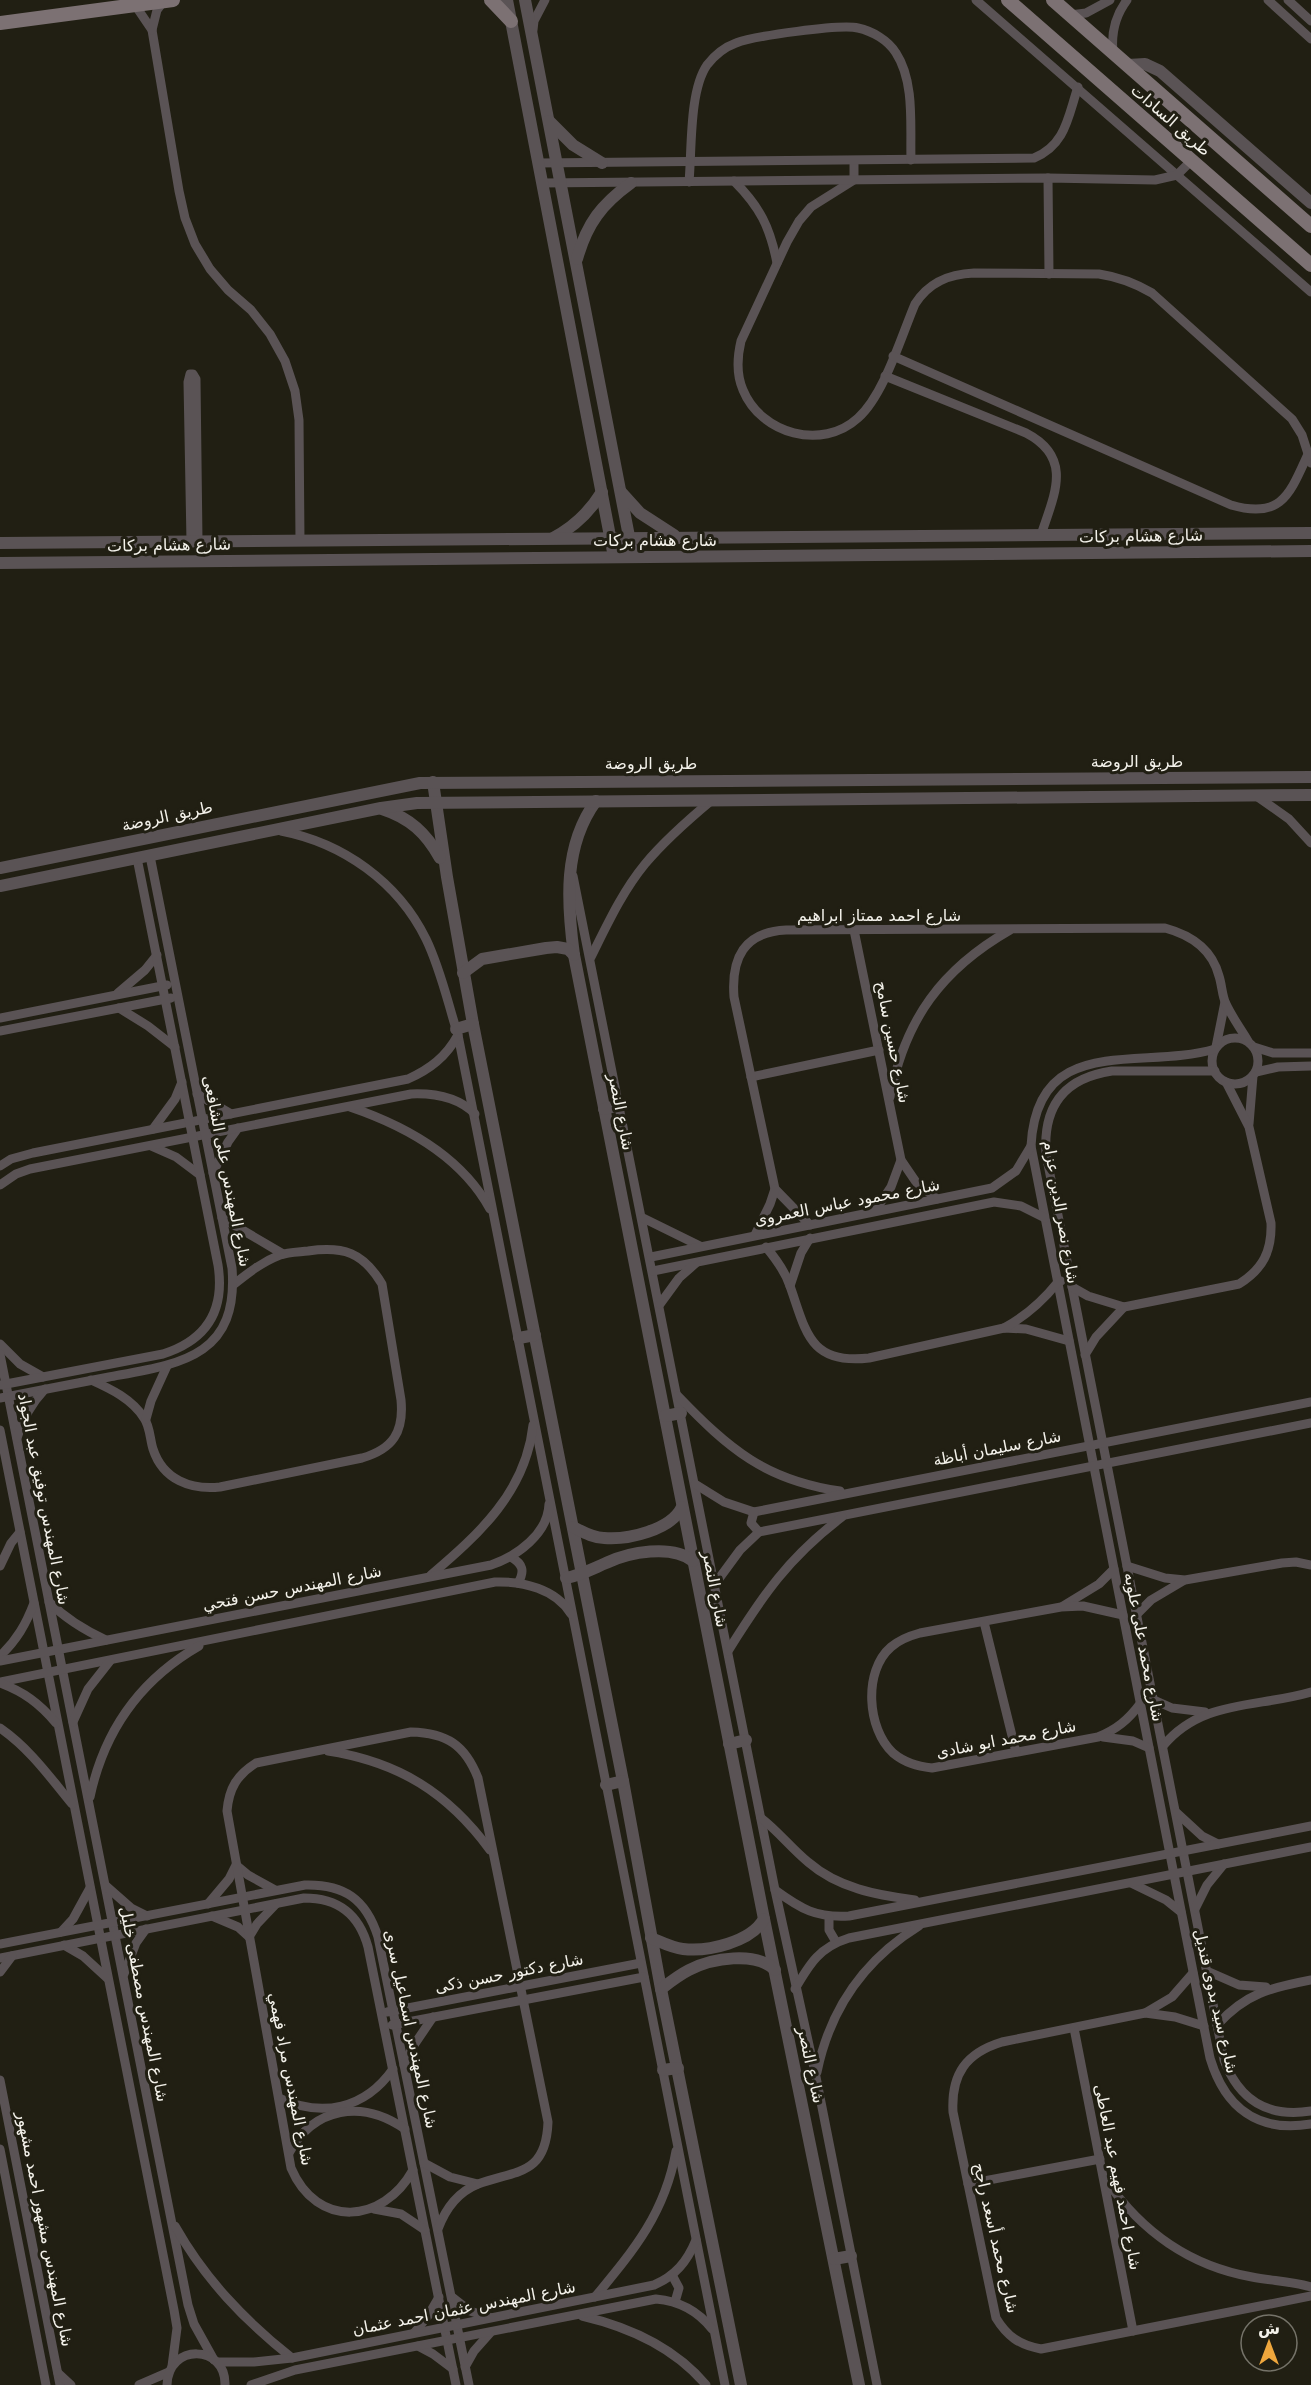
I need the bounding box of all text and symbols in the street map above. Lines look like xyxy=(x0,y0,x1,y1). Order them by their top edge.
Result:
street label: طريق السادات xyxy=(1127,80,1215,161)
street label: شارع هشام بركات xyxy=(1079,525,1203,548)
street label: شارع هشام بركات xyxy=(593,531,717,551)
street label: شارع هشام بركات xyxy=(107,534,231,557)
street label: طريق الروضة xyxy=(1091,752,1183,772)
street label: طريق الروضة xyxy=(605,754,697,774)
street label: طريق الروضة xyxy=(120,797,214,836)
street label: شارع احمد ممتاز ابراهيم xyxy=(797,906,961,926)
street label: شارع حسين سامح xyxy=(871,979,914,1105)
street label: شارع النصر xyxy=(603,1071,638,1152)
street label: شارع المهندس على الشافعى xyxy=(198,1074,255,1269)
street label: شارع نصر الدين عزام xyxy=(1038,1139,1083,1285)
street label: شارع محمود عباس العمروى xyxy=(753,1175,942,1230)
street label: شارع المهندس توفيق عبد الجواد xyxy=(13,1391,74,1607)
street label: شارع سليمان أباظة xyxy=(931,1425,1063,1471)
street label: شارع النصر xyxy=(697,1548,732,1629)
street label: شارع المهندس حسن فتحي xyxy=(201,1561,383,1616)
street label: شارع محمد على علوبه xyxy=(1119,1571,1168,1723)
street label: شارع محمد ابو شادى xyxy=(934,1716,1078,1763)
street label: شارع المهندس مصطفى خليل xyxy=(115,1905,172,2104)
street label: شارع سيد بدوى قنديل xyxy=(1189,1927,1242,2075)
street label: شارع المهندس اسماعيل سرى xyxy=(380,1928,441,2130)
street label: شارع دكتور حسن ذكى xyxy=(433,1949,585,1998)
street label: شارع المهندس مراد فهمي xyxy=(264,1991,317,2167)
street label: شارع النصر xyxy=(792,2024,828,2105)
street label: شارع احمد فهيم عبد العاطى xyxy=(1090,2082,1145,2272)
street label: شارع المهندس مشهور احمد مشهور xyxy=(12,2109,77,2348)
street label: شارع محمد أسعد راجح xyxy=(968,2161,1024,2315)
street label: شارع المهندس عثمان احمد عثمان xyxy=(351,2277,577,2340)
north arrow xyxy=(1239,2313,1299,2373)
text: ش xyxy=(1258,2319,1280,2338)

